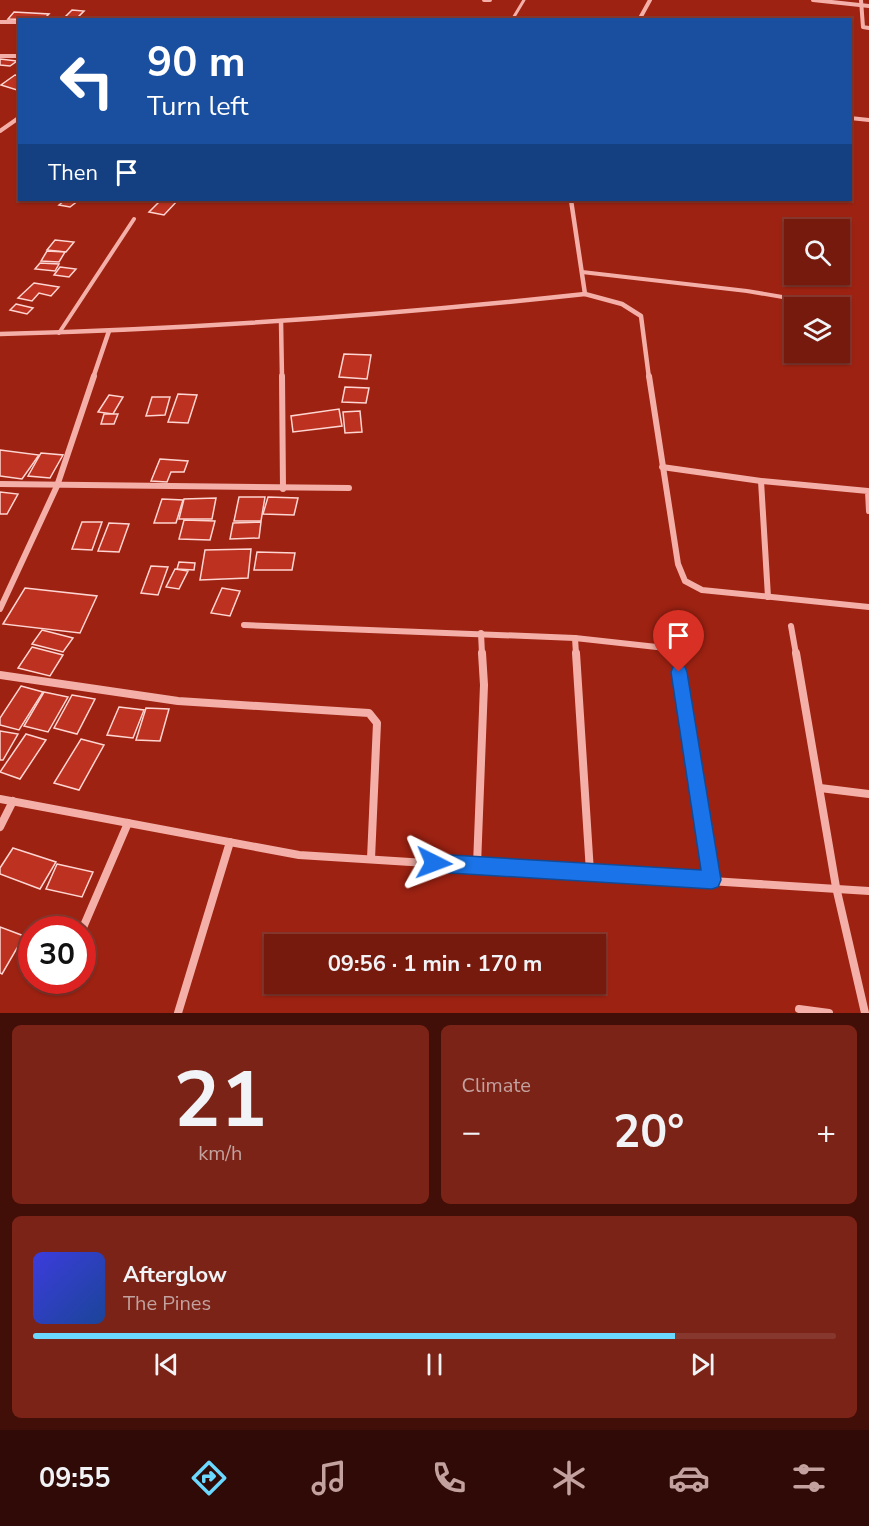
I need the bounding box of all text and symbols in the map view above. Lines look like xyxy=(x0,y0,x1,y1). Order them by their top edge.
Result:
text: 90 m xyxy=(147,34,246,91)
icon: left xyxy=(48,42,126,120)
text: Turn left xyxy=(147,88,248,125)
icon: arrive xyxy=(110,156,143,189)
text: Then xyxy=(48,158,98,188)
map controls xyxy=(784,219,850,363)
button: search xyxy=(784,219,850,285)
button: layers xyxy=(784,297,850,363)
pin xyxy=(653,610,704,672)
icon: arrive xyxy=(662,619,695,652)
position arrow xyxy=(402,831,466,895)
speed limit sign: 30 xyxy=(18,916,96,994)
text: 09:56 · 1 min · 170 m xyxy=(328,949,542,979)
text: 21 xyxy=(173,1047,267,1154)
text: Climate xyxy=(462,1072,531,1099)
text: 20° xyxy=(613,1102,684,1163)
text: − xyxy=(462,1110,481,1155)
text: + xyxy=(816,1110,836,1155)
text: km/h xyxy=(198,1140,242,1167)
text: Afterglow xyxy=(123,1260,227,1290)
text: The Pines xyxy=(123,1290,211,1317)
icon: previous xyxy=(150,1348,183,1381)
icon: pause xyxy=(418,1348,451,1381)
icon: next xyxy=(686,1348,719,1381)
icon: directions xyxy=(188,1457,230,1499)
icon: music xyxy=(308,1457,350,1499)
icon: phone xyxy=(428,1457,470,1499)
icon: climate xyxy=(548,1457,590,1499)
icon: car xyxy=(668,1457,710,1499)
icon: filters xyxy=(788,1457,830,1499)
text: 09:55 xyxy=(39,1460,110,1497)

